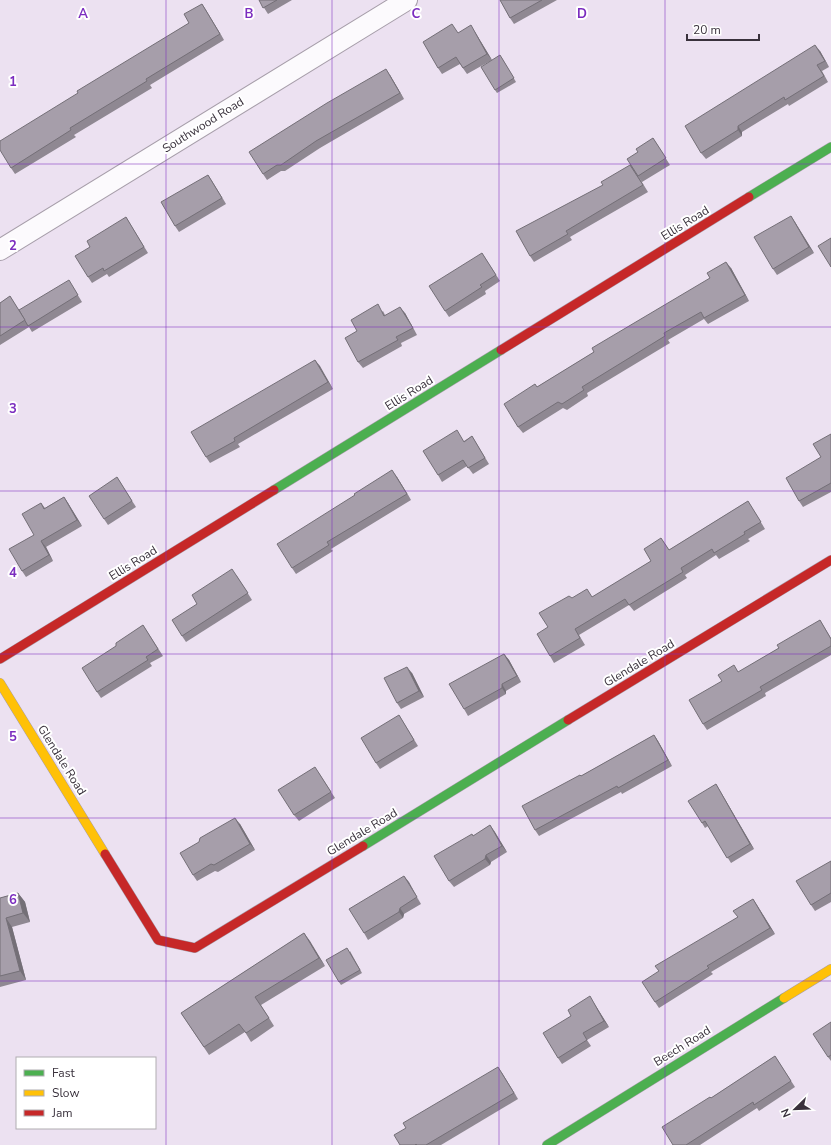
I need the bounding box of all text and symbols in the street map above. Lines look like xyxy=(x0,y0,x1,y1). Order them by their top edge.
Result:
text: A xyxy=(78,5,88,23)
text: B xyxy=(245,5,254,23)
text: C xyxy=(412,5,421,23)
text: D xyxy=(577,5,587,23)
scale bar xyxy=(687,16,759,42)
text: 20 m xyxy=(693,22,721,38)
text: 1 xyxy=(9,73,17,91)
street label: Southwood Road xyxy=(159,94,247,156)
street label: Ellis Road xyxy=(658,202,712,244)
text: 2 xyxy=(9,237,17,255)
street label: Ellis Road xyxy=(382,372,436,414)
text: 3 xyxy=(9,400,17,418)
street label: Ellis Road xyxy=(106,542,160,584)
text: 4 xyxy=(9,564,17,582)
street label: Glendale Road xyxy=(601,636,677,690)
street label: Glendale Road xyxy=(34,722,90,798)
text: 5 xyxy=(9,728,17,746)
street label: Glendale Road xyxy=(324,805,400,859)
text: 6 xyxy=(9,891,17,909)
street label: Beech Road xyxy=(651,1022,713,1070)
legend xyxy=(16,1057,156,1129)
text: Fast xyxy=(52,1065,75,1081)
text: Slow xyxy=(52,1085,80,1101)
north arrow xyxy=(775,1089,815,1129)
text: Jam xyxy=(51,1105,73,1121)
text: N xyxy=(778,1106,795,1119)

